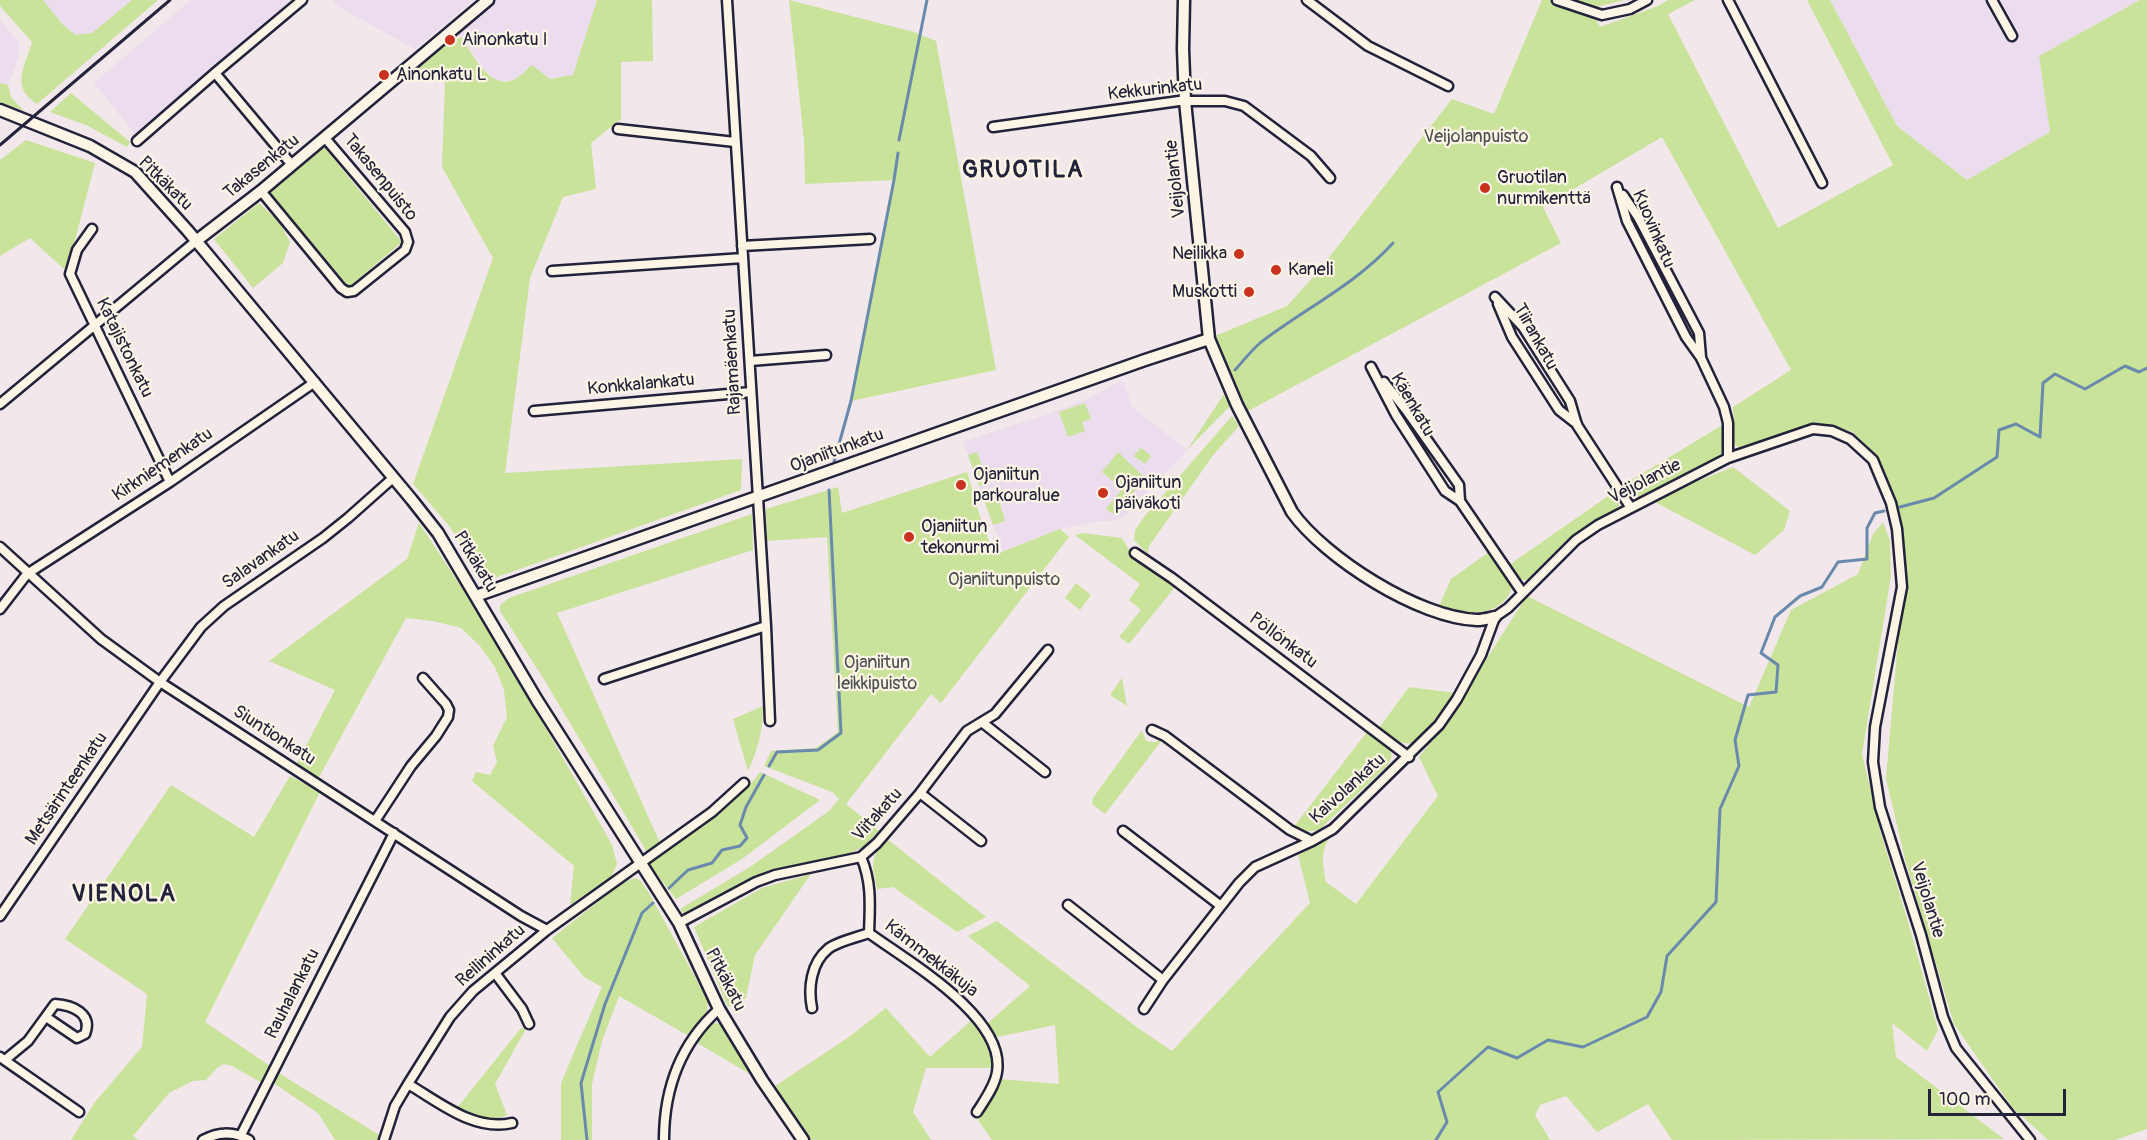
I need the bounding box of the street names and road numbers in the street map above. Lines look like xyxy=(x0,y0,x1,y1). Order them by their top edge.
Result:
street label: Kekkurinkatu xyxy=(1107,74,1203,106)
street label: Takasenkatu xyxy=(220,130,304,204)
street label: Takasenpuisto xyxy=(338,130,422,226)
street label: Veijolantie xyxy=(1161,139,1191,219)
street label: Pitkäkatu xyxy=(133,152,197,216)
street label: Kuovinkatu xyxy=(1627,187,1679,271)
street label: Katajistonkatu xyxy=(91,295,157,401)
street label: Tiirankatu xyxy=(1508,300,1562,374)
street label: Rajamäenkatu xyxy=(719,308,747,416)
street label: Käenkatu xyxy=(1385,369,1439,441)
street label: Konkkalankatu xyxy=(586,370,696,400)
street label: Kirkniemenkatu xyxy=(109,423,217,507)
street label: Ojaniitunkatu xyxy=(787,424,887,478)
street label: Veijolantie xyxy=(1605,455,1685,509)
street label: Salavankatu xyxy=(218,526,304,594)
street label: Pitkäkatu xyxy=(448,527,502,597)
street label: Pöllönkatu xyxy=(1245,608,1321,674)
street label: Siuntionkatu xyxy=(228,701,320,771)
street label: Metsärinteenkatu xyxy=(21,728,113,850)
street label: Kaivolankatu xyxy=(1306,749,1390,829)
street label: Viitakatu xyxy=(848,784,908,846)
street label: Veijolantie xyxy=(1905,859,1949,941)
street label: Kämmekkäkuja xyxy=(880,916,982,1002)
street label: Reilininkatu xyxy=(452,920,530,992)
street label: Rauhalankatu xyxy=(261,945,325,1043)
street label: Pitkäkatu xyxy=(700,945,750,1015)

